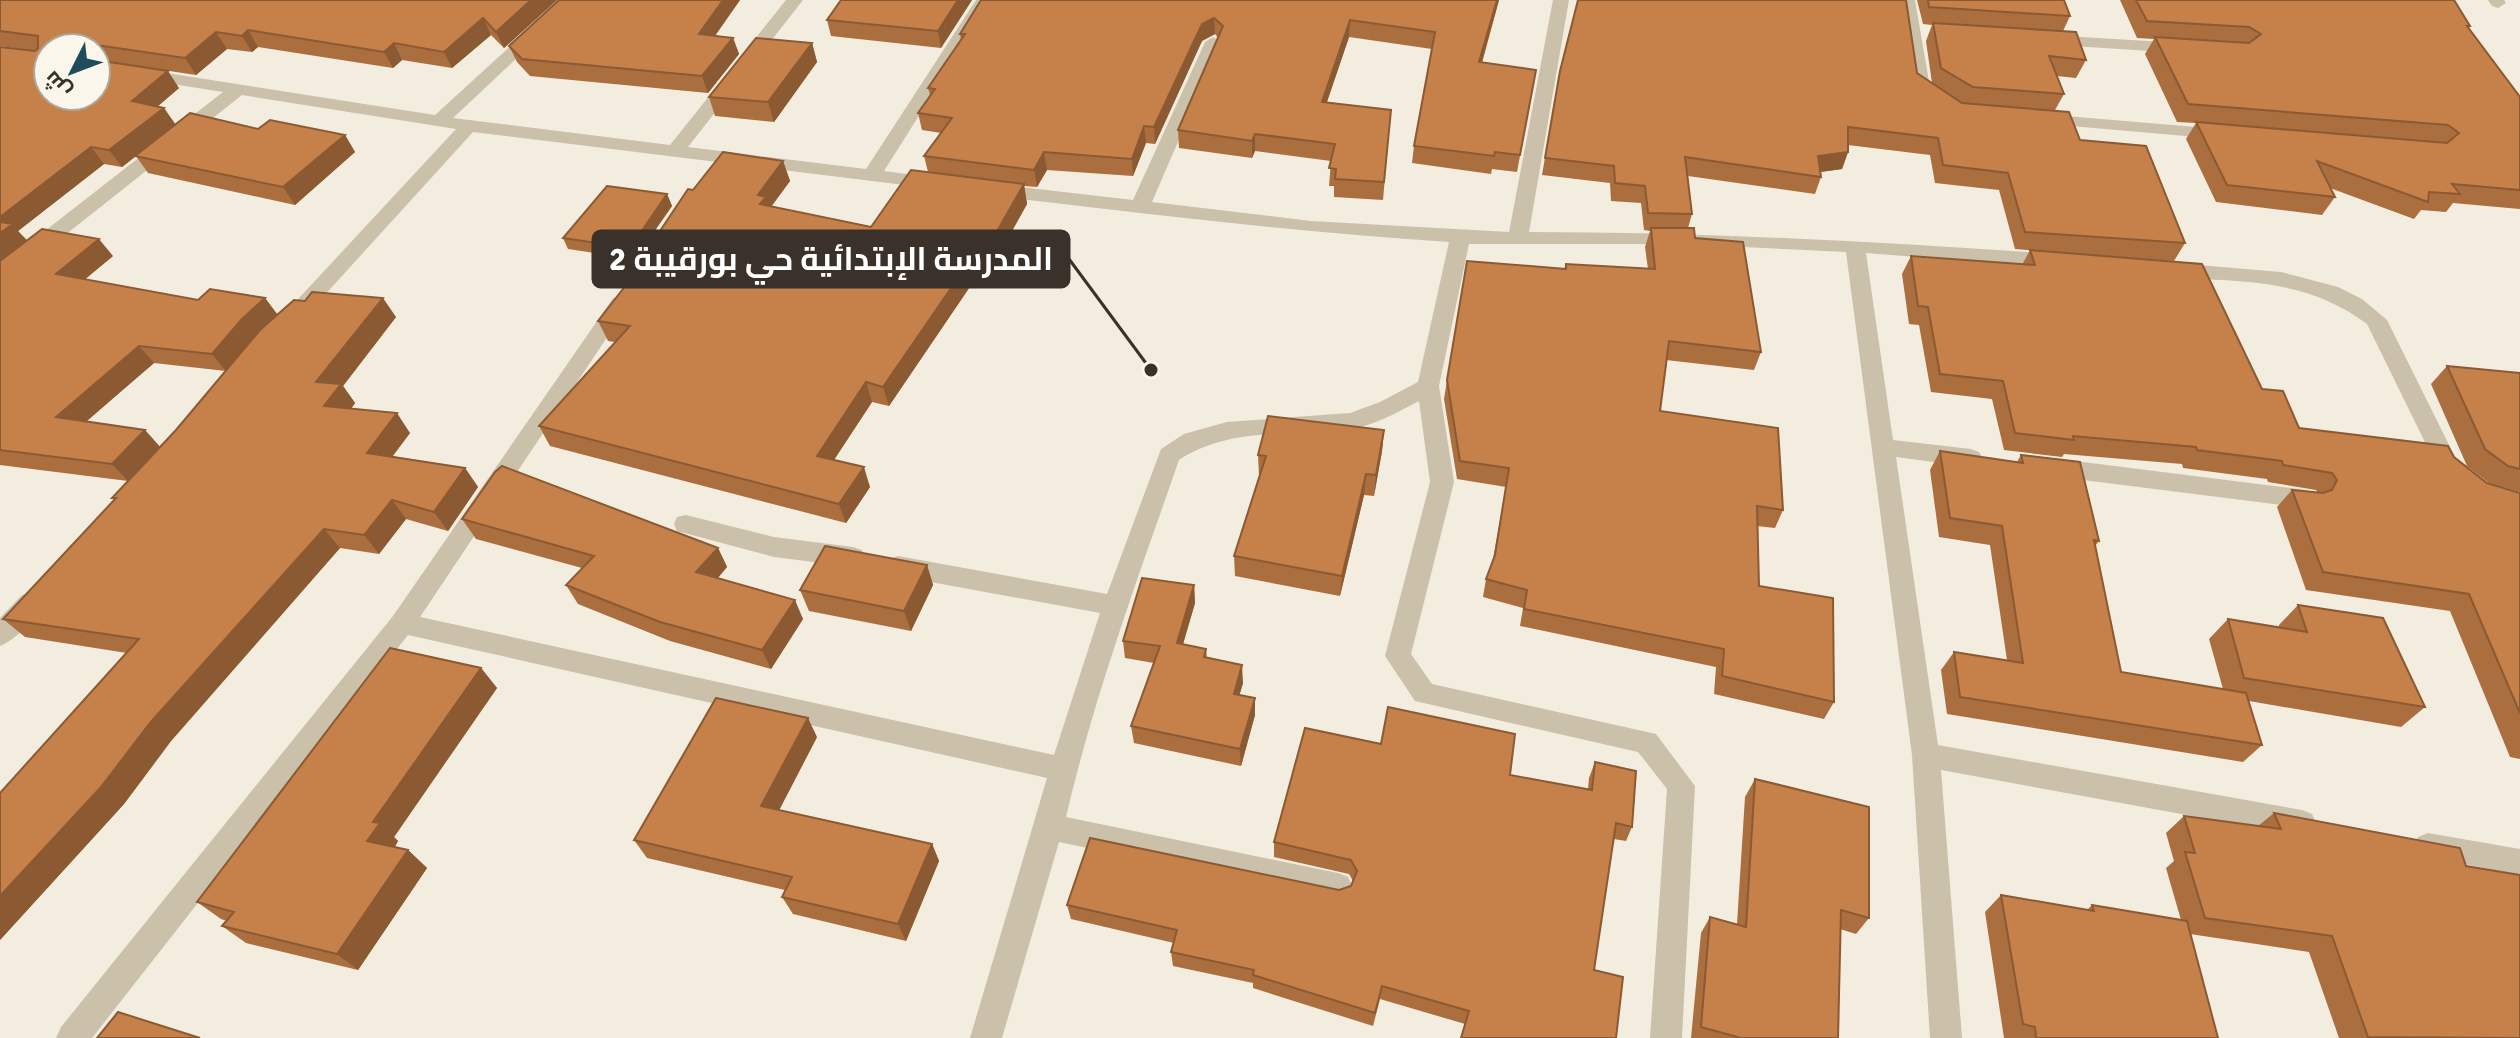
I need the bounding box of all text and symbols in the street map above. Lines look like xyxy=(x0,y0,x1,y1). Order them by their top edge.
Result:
north arrow xyxy=(32,32,112,112)
text: ش xyxy=(38,66,77,105)
callout: المدرسة الإبتدائية حي بورقيبة 2 xyxy=(593,231,1069,287)
text: المدرسة الإبتدائية حي بورقيبة 2 xyxy=(609,240,1053,285)

